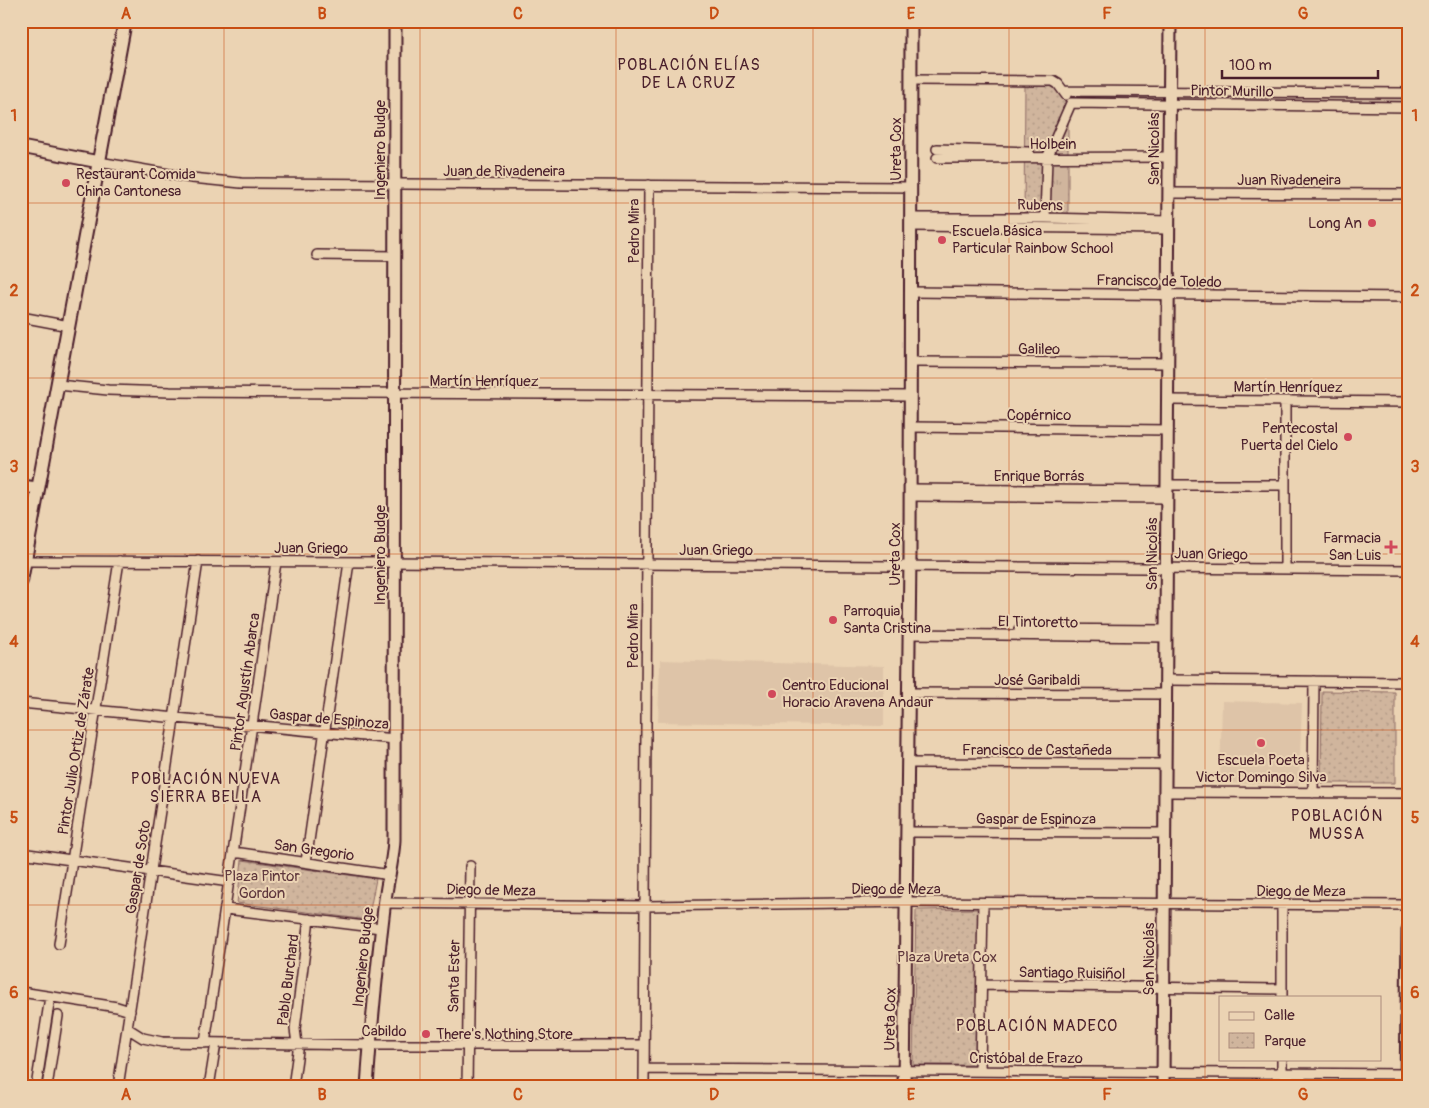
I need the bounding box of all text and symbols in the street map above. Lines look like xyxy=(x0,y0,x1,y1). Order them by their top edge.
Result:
text: A xyxy=(121,4,132,24)
text: B xyxy=(317,4,327,24)
text: C xyxy=(513,4,523,24)
text: D xyxy=(709,4,719,24)
text: E xyxy=(907,4,916,24)
text: F xyxy=(1102,4,1112,24)
text: G xyxy=(1298,4,1309,24)
scale bar xyxy=(1222,48,1378,80)
district label: POBLACIÓN ELÍAS DE LA CRUZ xyxy=(617,54,761,93)
text: 100 m xyxy=(1229,56,1272,75)
street label: Pintor Murillo xyxy=(1190,81,1274,102)
street label: Ingeniero Budge xyxy=(371,99,390,200)
text: 1 xyxy=(11,106,17,126)
text: 1 xyxy=(1412,106,1418,126)
street label: San Nicolás xyxy=(1145,112,1164,185)
street label: Ureta Cox xyxy=(887,117,906,181)
street label: Holbein xyxy=(1030,135,1076,154)
street label: Juan de Rivadeneira xyxy=(443,162,565,181)
place label: Restaurant Comida China Cantonesa xyxy=(76,165,196,201)
street label: Juan Rivadeneira xyxy=(1237,171,1341,190)
marker: Restaurant Comida China Cantonesa xyxy=(60,177,72,189)
street label: Rubens xyxy=(1017,196,1063,215)
street label: Pedro Mira xyxy=(625,198,644,264)
place label: Long An xyxy=(1308,214,1362,233)
marker: Long An xyxy=(1366,217,1378,229)
place label: Escuela Básica Particular Rainbow School xyxy=(952,222,1113,258)
marker: Escuela Básica Particular Rainbow School xyxy=(936,234,948,246)
street label: Francisco de Toledo xyxy=(1096,271,1222,292)
text: 2 xyxy=(10,281,19,301)
text: 2 xyxy=(1411,281,1420,301)
street label: Galileo xyxy=(1018,340,1060,359)
street label: Martín Henríquez xyxy=(430,372,539,391)
street label: Martín Henríquez xyxy=(1234,378,1343,397)
street label: Copérnico xyxy=(1007,406,1071,425)
place label: Pentecostal Puerta del Cielo xyxy=(1240,419,1338,455)
marker: Pentecostal Puerta del Cielo xyxy=(1342,431,1354,443)
text: 3 xyxy=(10,457,19,477)
text: 3 xyxy=(1411,457,1420,477)
street label: Enrique Borrás xyxy=(994,467,1085,486)
street label: Ingeniero Budge xyxy=(371,504,390,605)
street label: San Nicolás xyxy=(1143,517,1162,590)
street label: Ureta Cox xyxy=(886,522,905,586)
place label: Farmacia San Luis xyxy=(1323,529,1381,565)
street label: Juan Griego xyxy=(274,539,348,558)
street label: Juan Griego xyxy=(679,541,753,560)
marker: Farmacia San Luis xyxy=(1385,541,1397,553)
street label: Juan Griego xyxy=(1174,544,1248,565)
place label: Parroquia Santa Cristina xyxy=(843,602,931,638)
street label: Pedro Mira xyxy=(624,603,643,669)
street label: Pintor Agustín Abarca xyxy=(226,612,265,752)
street label: El Tintoretto xyxy=(998,612,1078,633)
marker: Parroquia Santa Cristina xyxy=(827,614,839,626)
text: 4 xyxy=(9,632,19,652)
text: 4 xyxy=(1410,632,1420,652)
street label: Pintor Julio Ortiz de Zárate xyxy=(54,665,99,836)
street label: José Garibaldi xyxy=(994,671,1080,690)
place label: Centro Educional Horacio Aravena Andaur xyxy=(782,676,934,712)
marker: Centro Educional Horacio Aravena Andaur xyxy=(766,688,778,700)
street label: Gaspar de Espinoza xyxy=(268,705,390,734)
marker: Escuela Poeta Victor Domingo Silva xyxy=(1255,737,1267,749)
street label: Francisco de Castañeda xyxy=(962,741,1112,760)
place label: Escuela Poeta Victor Domingo Silva xyxy=(1196,751,1326,787)
district label: POBLACIÓN NUEVA SIERRA BELLA xyxy=(131,768,281,807)
district label: POBLACIÓN MUSSA xyxy=(1291,805,1383,844)
text: 5 xyxy=(10,808,19,828)
text: 5 xyxy=(1411,808,1420,828)
street label: Gaspar de Espinoza xyxy=(976,810,1096,829)
street label: Gaspar de Soto xyxy=(122,819,155,916)
street label: San Gregorio xyxy=(272,835,355,866)
park label: Plaza Pintor Gordon xyxy=(224,867,300,903)
street label: Diego de Meza xyxy=(446,880,536,901)
street label: Diego de Meza xyxy=(851,880,941,899)
street label: Diego de Meza xyxy=(1256,882,1346,901)
street label: Ingeniero Budge xyxy=(349,905,378,1008)
street label: San Nicolás xyxy=(1140,922,1159,995)
street label: Pablo Burchard xyxy=(273,933,304,1027)
street label: Santa Ester xyxy=(444,939,465,1013)
park label: Plaza Ureta Cox xyxy=(897,948,997,967)
street label: Santiago Ruisiñol xyxy=(1018,963,1126,984)
text: 6 xyxy=(9,983,19,1003)
text: 6 xyxy=(1410,983,1420,1003)
street label: Ureta Cox xyxy=(880,987,901,1051)
legend xyxy=(1219,996,1382,1060)
text: Calle xyxy=(1264,1006,1295,1025)
district label: POBLACIÓN MADECO xyxy=(956,1015,1118,1036)
street label: Cabildo xyxy=(362,1022,406,1041)
place label: There's Nothing Store xyxy=(436,1025,573,1044)
marker: There's Nothing Store xyxy=(420,1028,432,1040)
text: Parque xyxy=(1264,1032,1307,1051)
street label: Cristóbal de Erazo xyxy=(969,1049,1083,1068)
text: A xyxy=(121,1085,132,1105)
text: B xyxy=(317,1085,327,1105)
text: C xyxy=(513,1085,523,1105)
text: D xyxy=(709,1085,719,1105)
text: E xyxy=(907,1085,916,1105)
text: F xyxy=(1102,1085,1112,1105)
text: G xyxy=(1298,1085,1309,1105)

